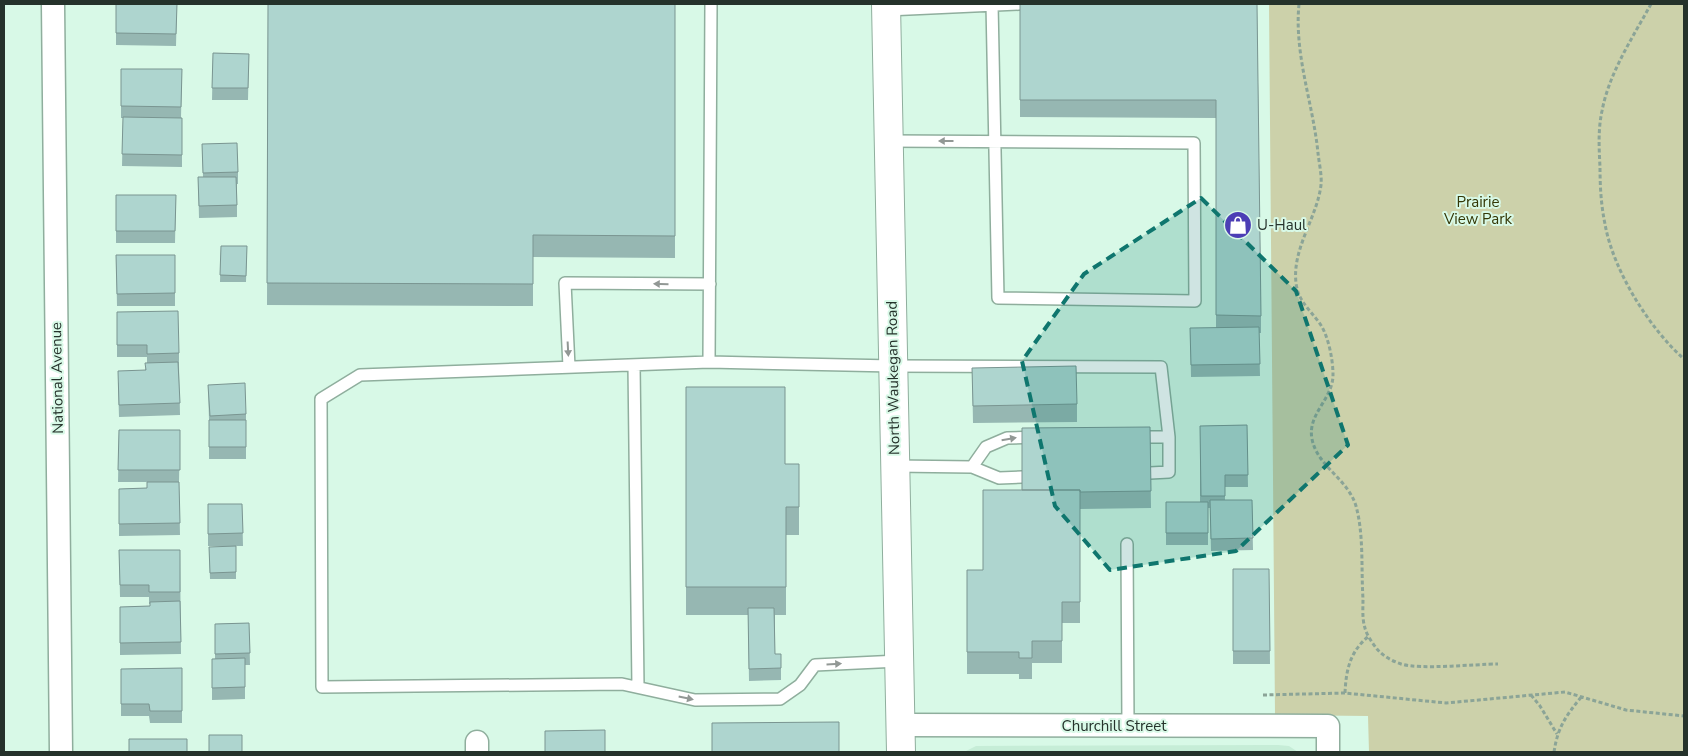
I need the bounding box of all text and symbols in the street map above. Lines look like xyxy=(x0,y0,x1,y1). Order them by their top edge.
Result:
one-way arrow xyxy=(938,137,954,145)
park label: Prairie View Park xyxy=(1443,192,1513,229)
shop icon: U-Haul xyxy=(1223,210,1253,240)
place label: U-Haul xyxy=(1257,215,1307,235)
one-way arrow xyxy=(653,280,669,288)
street label: North Waukegan Road xyxy=(882,301,904,455)
street label: National Avenue xyxy=(46,322,68,434)
one-way arrow xyxy=(564,342,572,358)
one-way arrow xyxy=(1001,434,1017,442)
one-way arrow xyxy=(826,660,842,668)
one-way arrow xyxy=(678,694,693,702)
street label: Churchill Street xyxy=(1062,716,1167,736)

